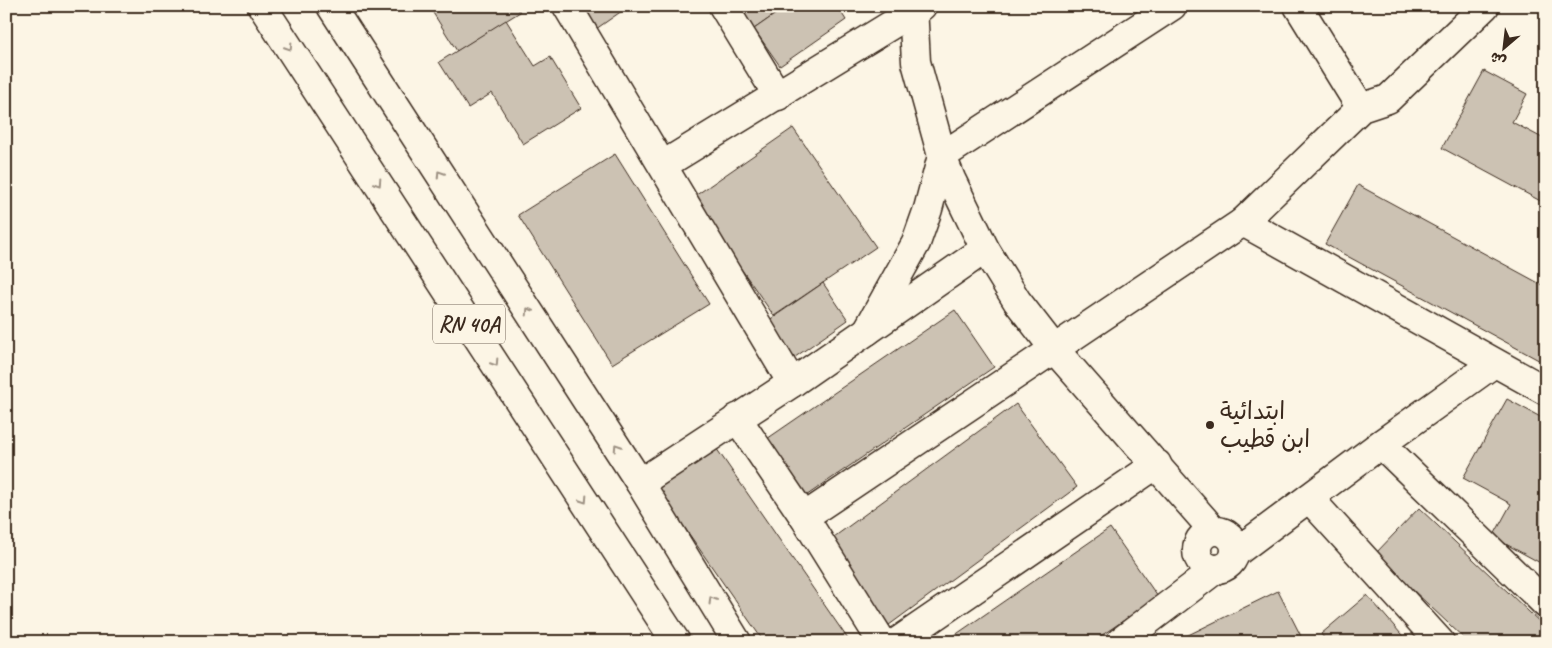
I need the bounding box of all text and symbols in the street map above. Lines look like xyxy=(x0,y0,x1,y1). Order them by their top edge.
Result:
north arrow xyxy=(1480,22,1530,72)
one-way arrow xyxy=(283,41,292,51)
text: ش xyxy=(1487,48,1509,70)
one-way arrow xyxy=(437,171,447,180)
one-way arrow xyxy=(371,178,381,187)
road number: RN 40A xyxy=(433,304,505,344)
one-way arrow xyxy=(526,307,535,316)
one-way arrow xyxy=(489,358,498,367)
place label: ابتدائية ابن قطيب xyxy=(1220,396,1310,454)
marker: ابتدائية ابن قطيب xyxy=(1204,419,1216,431)
one-way arrow xyxy=(614,443,623,453)
one-way arrow xyxy=(577,494,587,503)
one-way arrow xyxy=(708,597,718,606)

